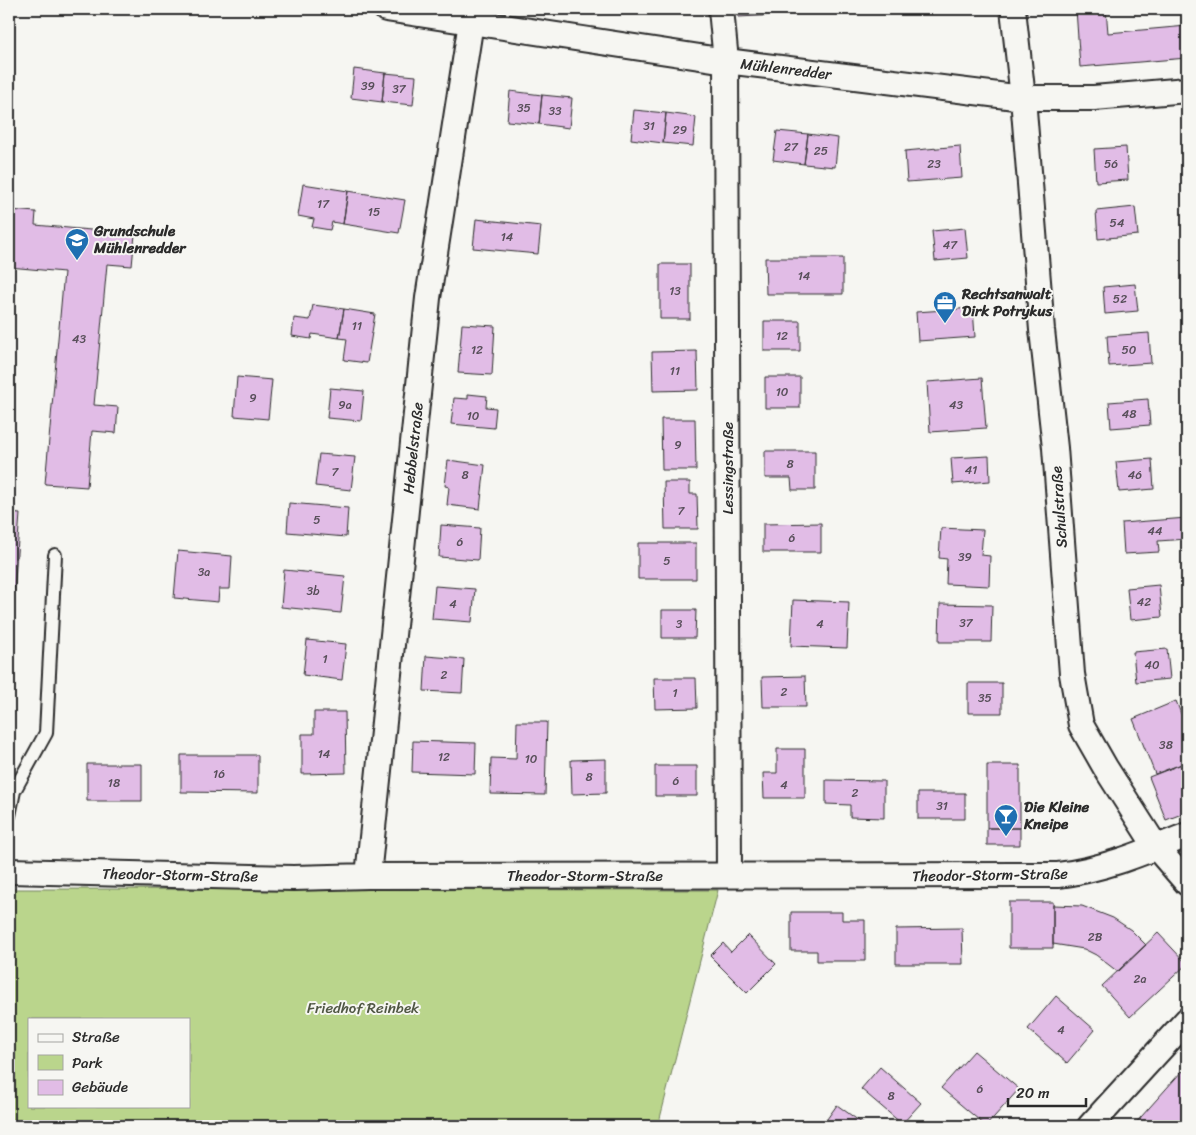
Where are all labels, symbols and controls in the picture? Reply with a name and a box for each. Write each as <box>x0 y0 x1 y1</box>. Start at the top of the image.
street label: Mühlenredder <box>739 51 834 88</box>
house number: 39 <box>361 75 375 97</box>
house number: 37 <box>392 78 407 100</box>
house number: 35 <box>517 97 531 119</box>
house number: 33 <box>548 100 562 122</box>
house number: 31 <box>643 115 655 137</box>
house number: 29 <box>673 119 687 141</box>
house number: 27 <box>784 136 799 158</box>
house number: 25 <box>814 140 828 162</box>
house number: 23 <box>927 153 941 175</box>
house number: 56 <box>1104 153 1118 175</box>
house number: 17 <box>317 193 330 215</box>
house number: 15 <box>368 201 380 223</box>
house number: 54 <box>1110 212 1125 234</box>
place label: Grundschule Mühlenredder <box>93 218 187 261</box>
house number: 14 <box>501 226 514 248</box>
school or university icon: Grundschule Mühlenredder <box>64 227 90 261</box>
house number: 47 <box>943 234 958 256</box>
house number: 14 <box>798 265 811 287</box>
house number: 13 <box>669 280 681 302</box>
place label: Rechtsanwalt Dirk Potrykus <box>961 281 1054 324</box>
house number: 52 <box>1113 288 1127 310</box>
office icon: Rechtsanwalt Dirk Potrykus <box>932 290 958 324</box>
house number: 11 <box>352 315 362 337</box>
house number: 12 <box>776 325 788 347</box>
house number: 43 <box>72 328 86 350</box>
house number: 12 <box>471 339 483 361</box>
house number: 50 <box>1122 339 1137 361</box>
house number: 11 <box>670 360 680 382</box>
house number: 10 <box>776 381 789 403</box>
house number: 9 <box>249 387 257 409</box>
house number: 9a <box>338 394 352 416</box>
house number: 43 <box>949 394 963 416</box>
street label: Hebbelstraße <box>395 401 431 495</box>
house number: 48 <box>1122 403 1136 425</box>
house number: 10 <box>467 405 480 427</box>
street label: Lessingstraße <box>715 421 741 515</box>
house number: 9 <box>674 434 682 456</box>
house number: 8 <box>786 453 794 475</box>
house number: 41 <box>965 459 977 481</box>
house number: 7 <box>332 461 340 483</box>
house number: 8 <box>461 464 469 486</box>
house number: 46 <box>1128 464 1142 486</box>
street label: Schulstraße <box>1043 465 1075 549</box>
house number: 7 <box>678 500 686 522</box>
house number: 5 <box>313 509 321 531</box>
house number: 44 <box>1147 520 1163 542</box>
house number: 6 <box>789 527 796 549</box>
house number: 6 <box>457 531 464 553</box>
house number: 39 <box>958 546 972 568</box>
house number: 5 <box>663 550 671 572</box>
house number: 3a <box>198 561 210 583</box>
house number: 3b <box>306 580 320 602</box>
house number: 42 <box>1137 591 1151 613</box>
house number: 4 <box>449 593 457 615</box>
house number: 37 <box>959 612 974 634</box>
house number: 3 <box>676 613 683 635</box>
house number: 4 <box>816 613 824 635</box>
house number: 1 <box>322 648 328 670</box>
house number: 40 <box>1144 654 1160 676</box>
house number: 2 <box>441 664 448 686</box>
house number: 2 <box>781 681 788 703</box>
house number: 1 <box>672 682 678 704</box>
house number: 35 <box>978 687 992 709</box>
house number: 38 <box>1159 734 1173 756</box>
house number: 14 <box>318 743 331 765</box>
house number: 12 <box>438 746 450 768</box>
house number: 10 <box>525 748 538 770</box>
house number: 16 <box>213 763 225 785</box>
house number: 8 <box>585 766 593 788</box>
house number: 6 <box>673 770 680 792</box>
house number: 18 <box>108 772 120 794</box>
house number: 4 <box>780 774 788 796</box>
house number: 2 <box>852 782 859 804</box>
place label: Die Kleine Kneipe <box>1023 794 1090 837</box>
house number: 31 <box>936 795 948 817</box>
bar icon: Die Kleine Kneipe <box>993 803 1019 837</box>
street label: Theodor-Storm-Straße <box>102 861 258 889</box>
street label: Theodor-Storm-Straße <box>912 861 1068 889</box>
street label: Theodor-Storm-Straße <box>507 863 663 889</box>
house number: 2B <box>1088 926 1103 948</box>
house number: 2a <box>1134 968 1146 990</box>
park label: Friedhof Reinbek <box>307 995 420 1021</box>
legend <box>28 1018 190 1108</box>
house number: 4 <box>1057 1019 1065 1041</box>
text: Straße <box>72 1024 120 1050</box>
text: Park <box>72 1050 103 1076</box>
text: Gebäude <box>72 1074 128 1100</box>
scale bar <box>1008 1075 1086 1107</box>
house number: 6 <box>977 1078 984 1100</box>
text: 20 m <box>1016 1080 1050 1106</box>
house number: 8 <box>887 1085 895 1107</box>

